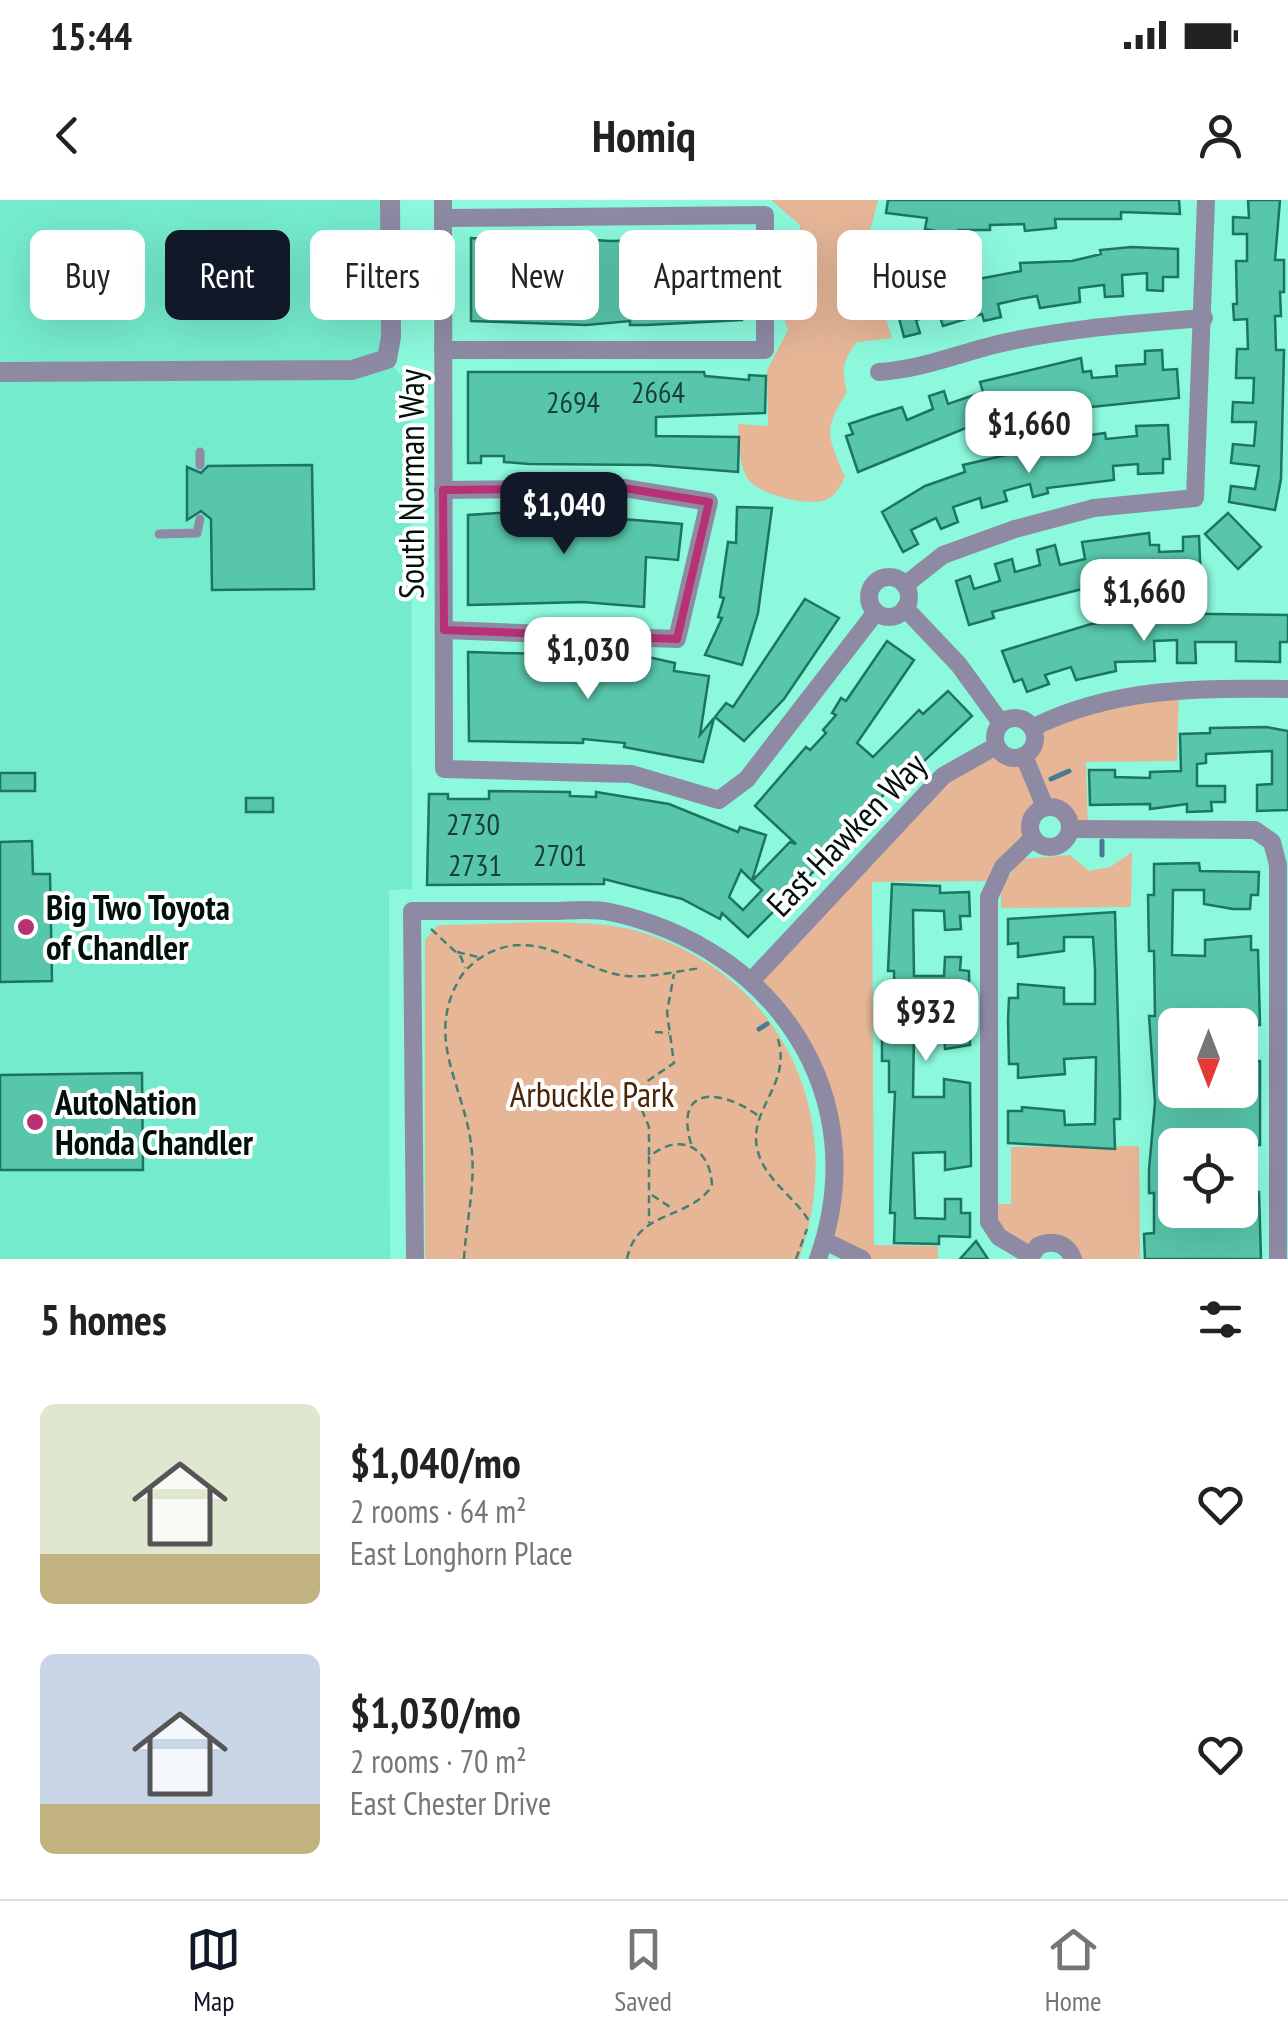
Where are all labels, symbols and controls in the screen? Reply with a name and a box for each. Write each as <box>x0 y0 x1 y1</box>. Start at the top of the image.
text: 15:44 <box>50 11 132 60</box>
text: Homiq <box>592 106 696 164</box>
icon: back <box>40 108 95 163</box>
icon: person <box>1193 108 1248 163</box>
chip: Buy <box>30 230 145 320</box>
chip: Rent <box>165 230 290 320</box>
chip: Filters <box>310 230 455 320</box>
chip: New <box>475 230 599 320</box>
chip: Apartment <box>619 230 817 320</box>
chip: House <box>837 230 982 320</box>
street label: South Norman Way <box>388 368 434 599</box>
house number: 2664 <box>631 372 685 411</box>
house number: 2694 <box>546 382 600 421</box>
pin: $1,660 <box>948 391 1110 476</box>
text: $1,660 <box>987 402 1071 444</box>
pin: $1,040 <box>483 472 645 557</box>
text: $1,040 <box>522 483 606 525</box>
pin: $1,660 <box>1063 559 1225 644</box>
text: $1,660 <box>1102 570 1186 612</box>
pin: $1,030 <box>507 617 669 702</box>
text: $1,030 <box>546 628 630 670</box>
street label: East Hawken Way <box>756 742 936 926</box>
house number: 2730 <box>446 804 500 843</box>
house number: 2701 <box>533 835 587 874</box>
house number: 2731 <box>448 845 502 884</box>
place label: Big Two Toyota of Chandler <box>46 884 230 970</box>
marker: Big Two Toyota of Chandler <box>15 916 37 938</box>
pin: $932 <box>867 979 985 1064</box>
text: $932 <box>895 990 957 1032</box>
north arrow <box>1158 1008 1258 1108</box>
map controls <box>1158 1008 1258 1228</box>
park label: Arbuckle Park <box>510 1071 675 1117</box>
place label: AutoNation Honda Chandler <box>54 1079 254 1165</box>
marker: AutoNation Honda Chandler <box>24 1111 46 1133</box>
button: locate <box>1158 1128 1258 1228</box>
text: 5 homes <box>40 1292 167 1347</box>
icon: filters <box>1193 1292 1248 1347</box>
text: $1,040/mo <box>350 1435 521 1490</box>
icon: home <box>120 1444 240 1564</box>
icon: heart <box>1193 1477 1248 1532</box>
text: 2 rooms · 64 m² <box>350 1490 527 1532</box>
text: East Longhorn Place <box>350 1532 573 1574</box>
text: $1,030/mo <box>350 1685 521 1740</box>
icon: home <box>120 1694 240 1814</box>
icon: heart <box>1193 1727 1248 1782</box>
text: 2 rooms · 70 m² <box>350 1740 527 1782</box>
text: East Chester Drive <box>350 1782 551 1824</box>
tab: Map <box>186 1922 241 2019</box>
tab: Saved <box>614 1922 672 2019</box>
tab: Home <box>1045 1922 1102 2019</box>

